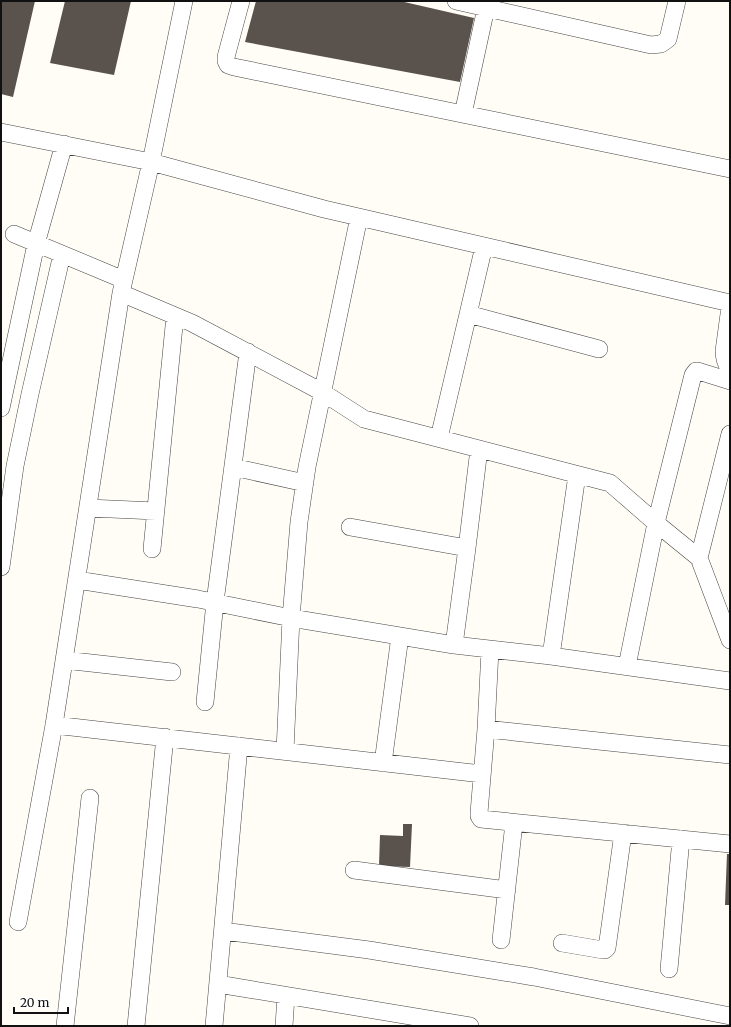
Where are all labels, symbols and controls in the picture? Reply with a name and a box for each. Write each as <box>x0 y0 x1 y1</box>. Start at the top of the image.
scale bar <box>14 989 68 1015</box>
text: 20 m <box>20 995 49 1010</box>

